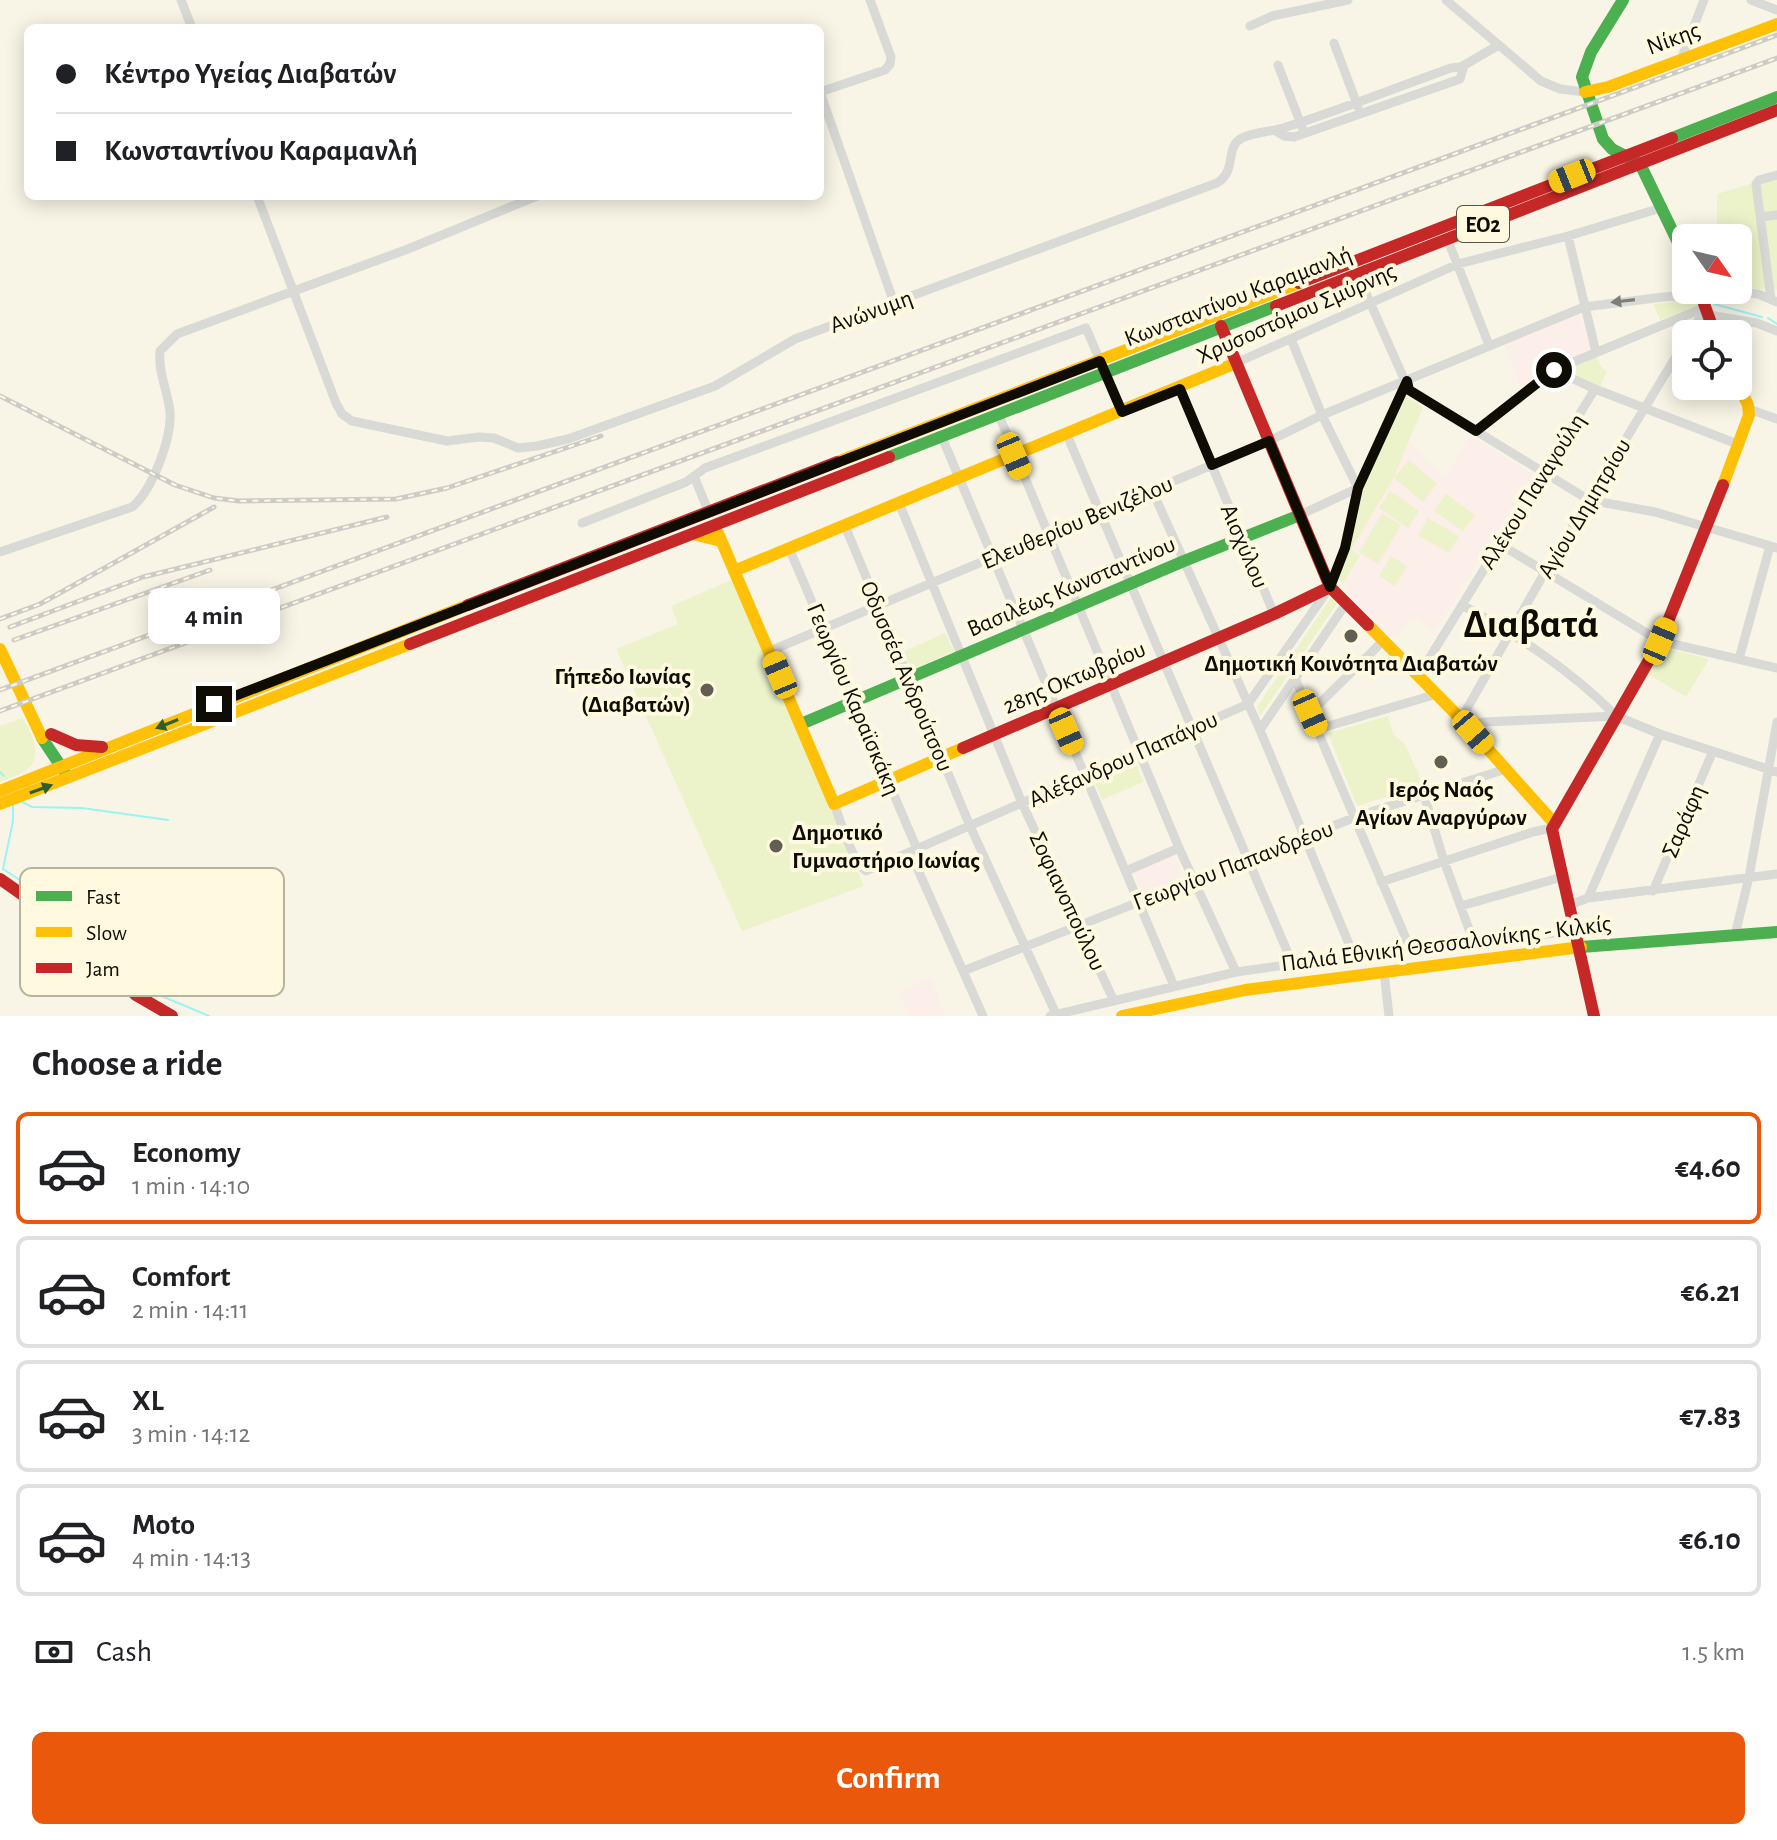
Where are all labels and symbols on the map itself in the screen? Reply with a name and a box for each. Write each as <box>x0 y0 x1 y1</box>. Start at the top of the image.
street label: Νίκης <box>1643 18 1703 60</box>
car <box>1545 156 1599 196</box>
road number: ΕΟ2 <box>1457 206 1509 242</box>
north arrow <box>1672 224 1752 304</box>
street label: Κωνσταντίνου Καραμανλή <box>1121 242 1355 351</box>
street label: Χρυσοστόμου Σμύρνης <box>1193 259 1400 369</box>
street label: Ανώνυμη <box>827 286 916 338</box>
one-way arrow <box>1611 295 1636 308</box>
route start <box>1536 352 1572 388</box>
street label: Αλέκου Παναγούλη <box>1475 410 1590 573</box>
car <box>994 429 1034 483</box>
street label: Αγίου Δημητρίου <box>1534 435 1636 583</box>
street label: Ελευθερίου Βενιζέλου <box>978 472 1177 574</box>
street label: Αισχύλου <box>1216 501 1272 592</box>
street label: Βασιλέως Κωνσταντίνου <box>964 532 1179 642</box>
street label: Οδυσσέα Ανδρούτσου <box>855 578 957 775</box>
callout: 4 min <box>148 588 280 644</box>
street label: Γεωργίου Καραϊσκάκη <box>802 600 904 799</box>
district label: Διαβατά <box>1463 605 1599 645</box>
car <box>1640 614 1680 668</box>
marker: Δημοτική Κοινότητα Διαβατών <box>1342 627 1360 645</box>
street label: 28ης Οκτωβρίου <box>999 637 1149 719</box>
car <box>760 648 800 702</box>
place label: Δημοτική Κοινότητα Διαβατών <box>1204 652 1498 676</box>
place label: Γήπεδο Ιωνίας (Διαβατών) <box>554 665 691 717</box>
marker: Γήπεδο Ιωνίας (Διαβατών) <box>698 681 716 699</box>
route end <box>196 686 232 722</box>
car <box>1289 686 1331 740</box>
car <box>1045 704 1087 758</box>
car <box>1448 706 1498 758</box>
street label: Αλέξανδρου Παπάγου <box>1025 707 1222 812</box>
one-way arrow <box>155 717 179 730</box>
marker: Ιερός Ναός Αγίων Αναργύρων <box>1432 753 1450 771</box>
place label: Ιερός Ναός Αγίων Αναργύρων <box>1355 778 1527 830</box>
one-way arrow <box>29 782 53 794</box>
street label: Σαράφη <box>1658 782 1710 861</box>
street label: Γεωργίου Παπανδρέου <box>1130 817 1337 915</box>
place label: Δημοτικό Γυμναστήριο Ιωνίας <box>792 821 980 873</box>
street label: Σοφιανοπούλου <box>1025 828 1110 974</box>
marker: Δημοτικό Γυμναστήριο Ιωνίας <box>767 837 785 855</box>
legend <box>20 868 284 996</box>
text: Fast <box>86 886 120 908</box>
street label: Παλιά Εθνική Θεσσαλονίκης - Κιλκίς <box>1280 912 1613 976</box>
text: Slow <box>86 922 127 944</box>
text: Jam <box>86 958 120 980</box>

